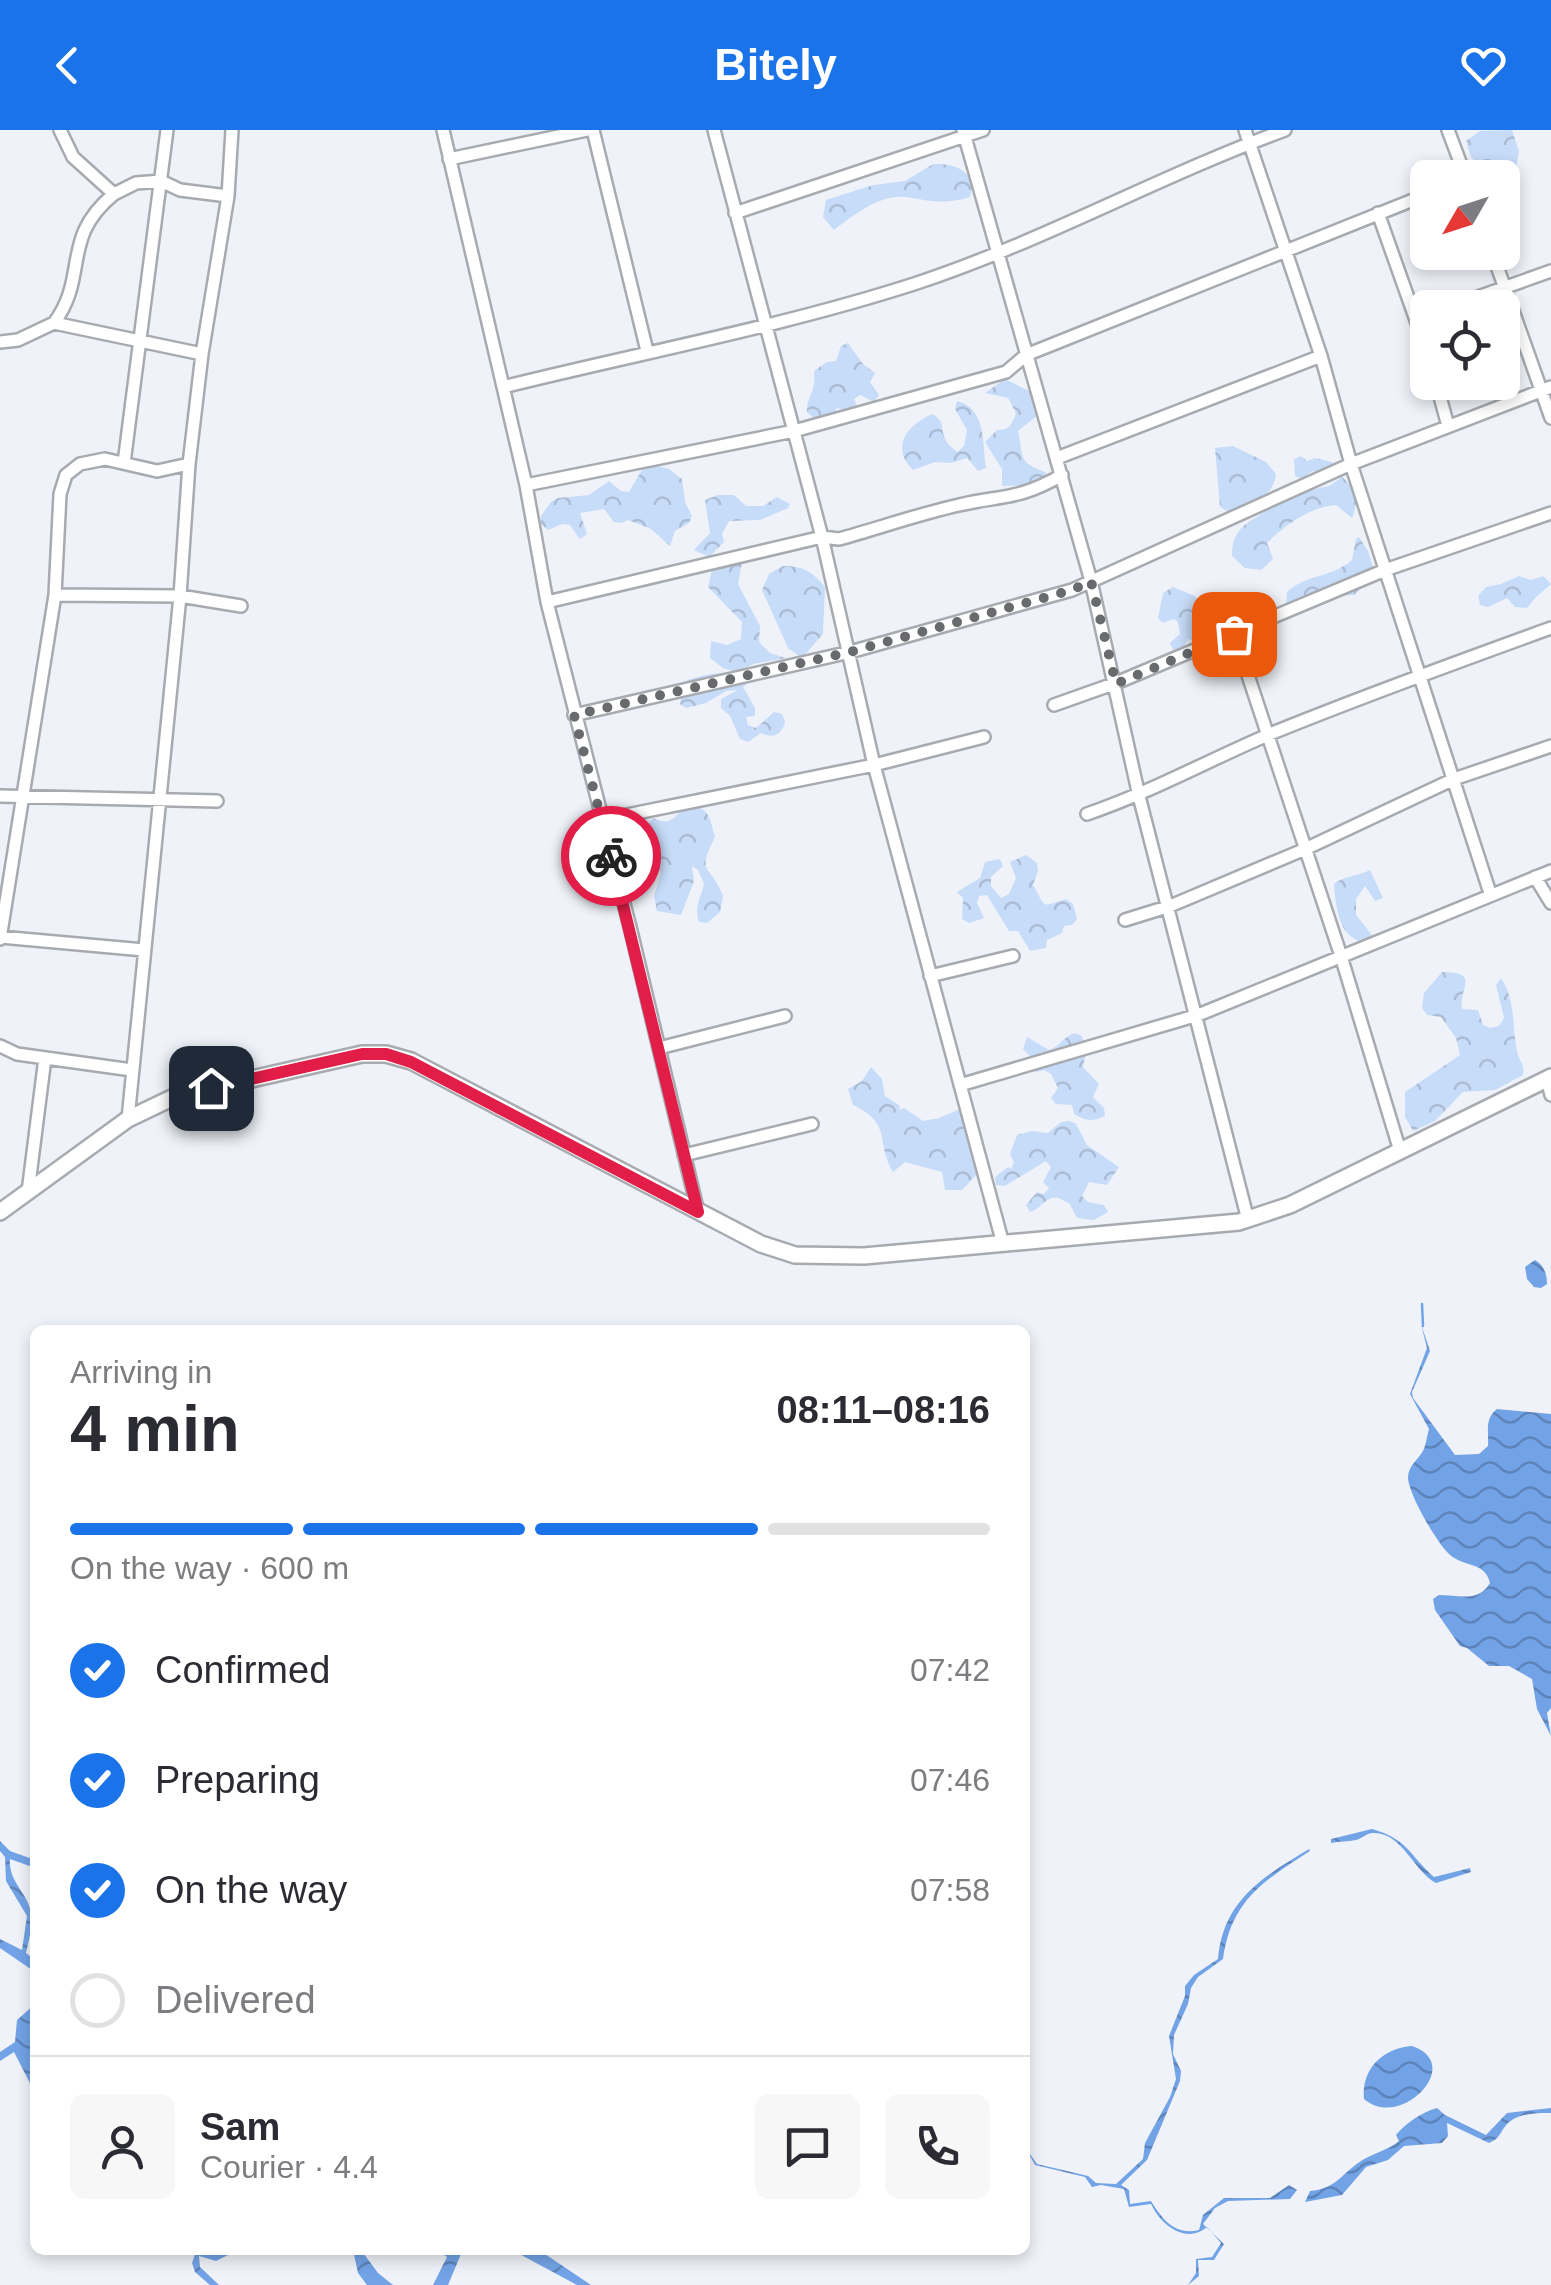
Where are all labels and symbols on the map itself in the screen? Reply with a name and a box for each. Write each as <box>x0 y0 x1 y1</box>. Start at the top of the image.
north arrow <box>1410 160 1520 270</box>
pin <box>1192 592 1277 677</box>
courier <box>561 806 661 906</box>
pin <box>169 1046 254 1131</box>

